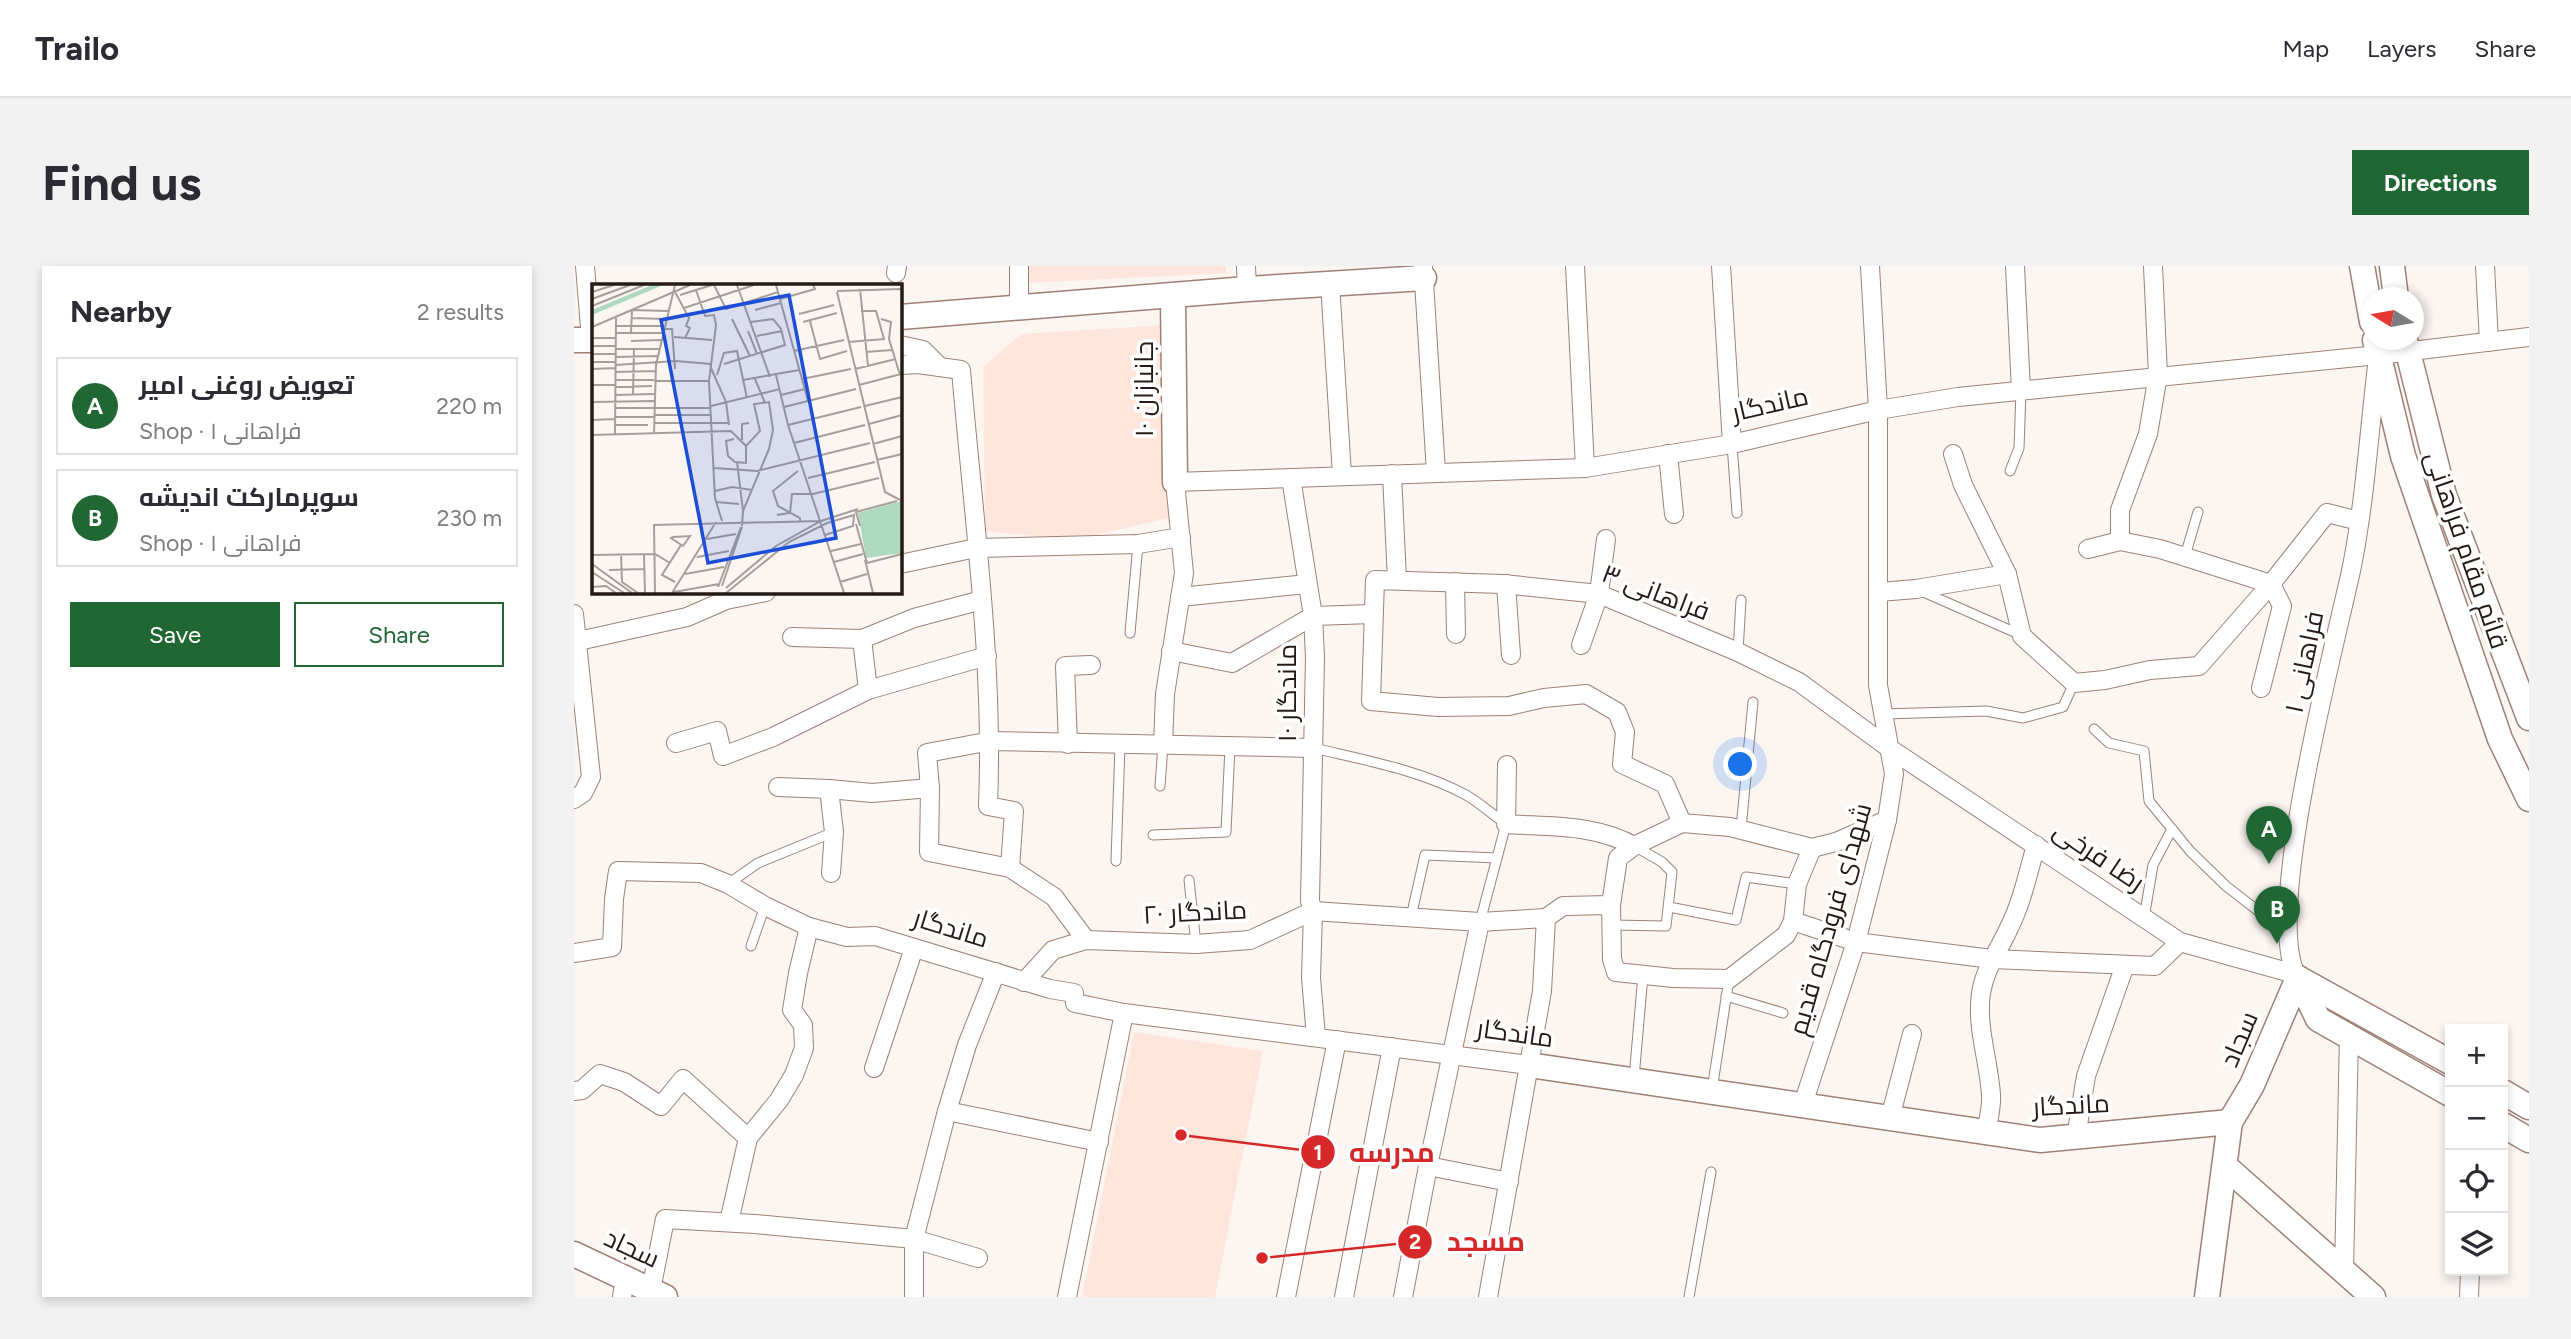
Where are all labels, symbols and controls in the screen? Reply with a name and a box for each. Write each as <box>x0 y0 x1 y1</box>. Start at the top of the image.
text: Trailo <box>35 29 119 68</box>
text: Map <box>2282 34 2329 63</box>
text: Layers <box>2367 34 2436 63</box>
text: Share <box>2474 34 2536 63</box>
button: Directions <box>2352 150 2529 215</box>
text: Find us <box>42 153 201 212</box>
inset map <box>592 284 901 593</box>
north arrow <box>2361 287 2424 350</box>
text: Nearby <box>70 293 172 330</box>
text: 2 results <box>417 298 504 326</box>
street label: جانبازان ۱۰ <box>1128 341 1160 437</box>
text: تعویض روغنی امیر <box>139 369 354 401</box>
street label: ماندگار <box>1727 380 1811 429</box>
text: A <box>87 392 103 420</box>
text: 220 m <box>436 392 502 420</box>
text: Shop · فراهانی ۱ <box>139 417 302 445</box>
street label: قائم مقام فراهانی <box>2416 447 2516 653</box>
text: سوپرمارکت اندیشه <box>139 481 359 513</box>
text: B <box>88 504 102 532</box>
text: 230 m <box>437 504 502 532</box>
text: Shop · فراهانی ۱ <box>139 529 302 557</box>
street label: فراهانی ۳ <box>1598 557 1714 627</box>
button: Save <box>70 602 280 667</box>
button: Share <box>294 602 504 667</box>
street label: فراهانی ۱ <box>2278 608 2330 716</box>
street label: ماندگار ۱۰ <box>1271 644 1303 742</box>
your location <box>1723 747 1757 781</box>
street label: شهدای فرودگاه قدیم <box>1782 799 1880 1039</box>
pin: A <box>2246 806 2292 864</box>
street label: رضا فرخی <box>2047 814 2151 898</box>
pin: B <box>2254 886 2300 944</box>
street label: ماندگار ۲۰ <box>1142 893 1248 931</box>
street label: ماندگار <box>907 901 993 955</box>
street label: سجاد <box>2213 1006 2265 1072</box>
street label: ماندگار <box>1473 1011 1555 1054</box>
map controls <box>2445 1024 2508 1276</box>
button: + <box>2445 1024 2508 1087</box>
street label: ماندگار <box>2030 1087 2110 1123</box>
button: − <box>2445 1087 2508 1150</box>
callout: مدرسه <box>1300 1128 1449 1177</box>
text: مدرسه <box>1349 1135 1435 1169</box>
text: 1 <box>1314 1140 1322 1165</box>
button: locate <box>2445 1150 2508 1213</box>
button: layers <box>2445 1213 2508 1276</box>
callout: مسجد <box>1398 1217 1539 1266</box>
street label: سجاد <box>599 1221 665 1275</box>
text: مسجد <box>1447 1224 1525 1258</box>
text: 2 <box>1409 1229 1421 1254</box>

